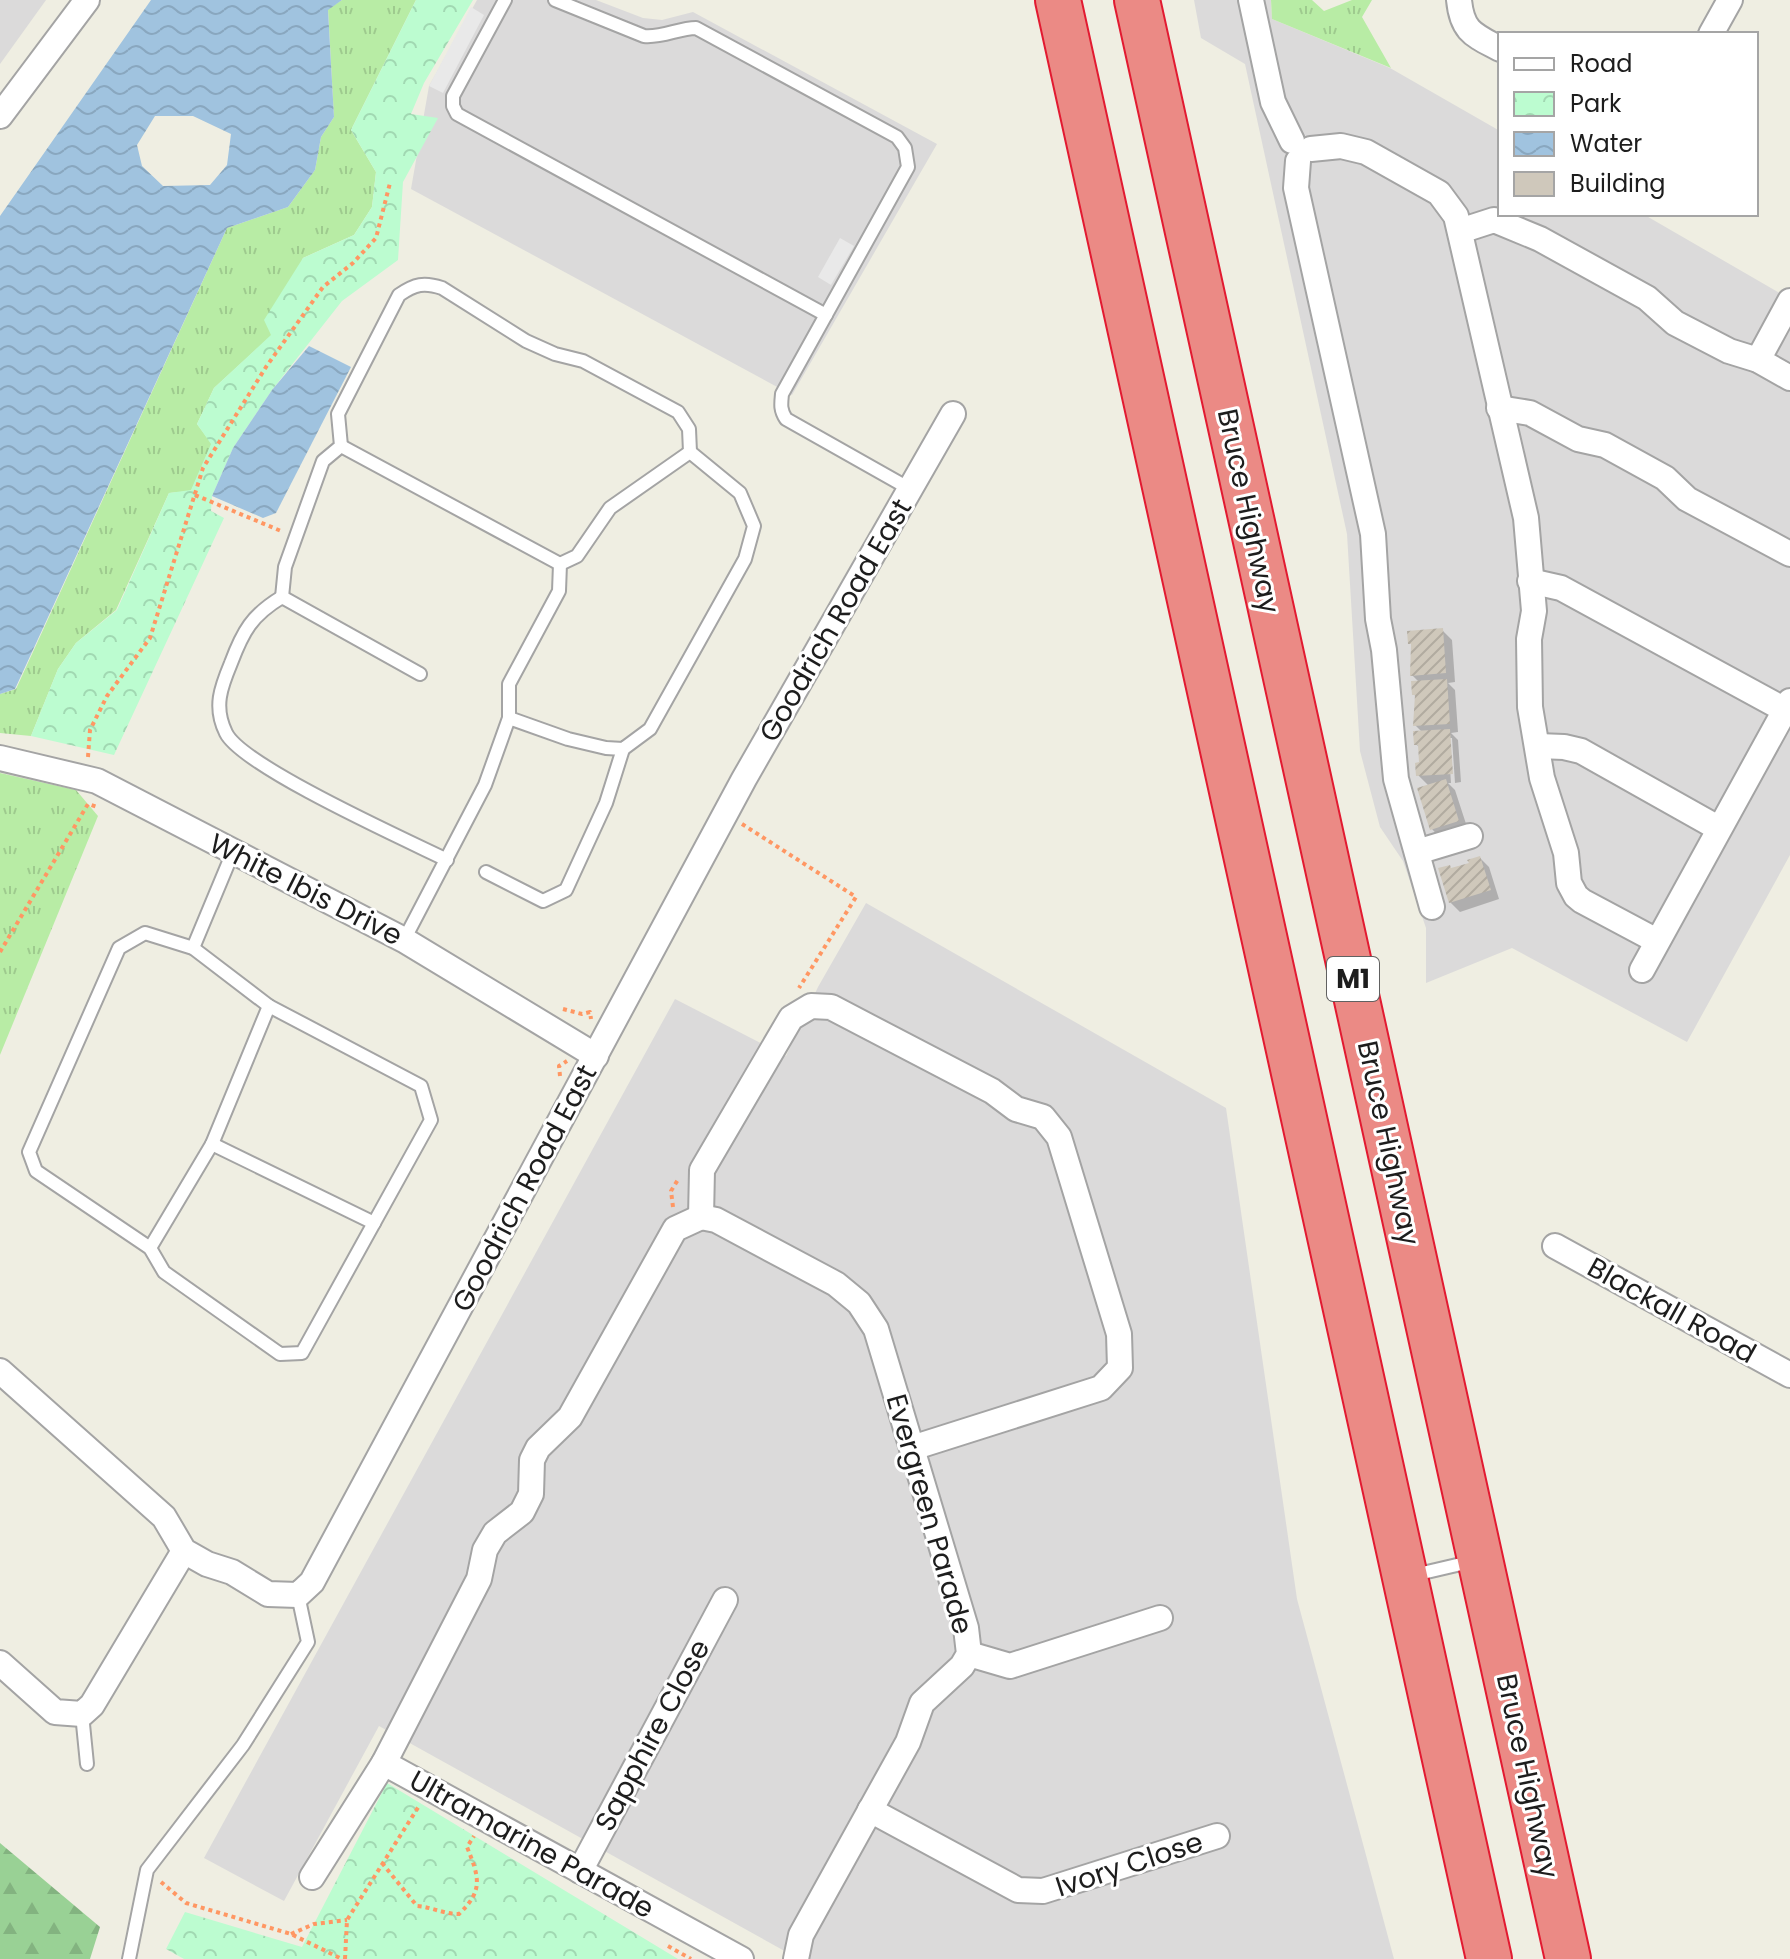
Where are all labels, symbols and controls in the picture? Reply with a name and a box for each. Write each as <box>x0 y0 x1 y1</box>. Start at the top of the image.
legend <box>1498 32 1758 216</box>
text: Road <box>1570 47 1632 80</box>
text: Park <box>1570 87 1622 120</box>
text: Water <box>1570 127 1642 160</box>
text: Building <box>1570 167 1666 200</box>
street label: Bruce Highway <box>1208 405 1289 617</box>
street label: Goodrich Road East <box>750 492 921 749</box>
street label: White Ibis Drive <box>202 824 409 955</box>
road number: M1 <box>1327 957 1379 1001</box>
street label: Bruce Highway <box>1348 1037 1429 1249</box>
street label: Goodrich Road East <box>443 1058 606 1319</box>
street label: Blackall Road <box>1580 1248 1763 1373</box>
street label: Evergreen Parade <box>877 1389 982 1639</box>
street label: Sapphire Close <box>586 1633 719 1838</box>
street label: Bruce Highway <box>1487 1670 1568 1882</box>
street label: Ultramarine Parade <box>402 1761 661 1928</box>
street label: Ivory Close <box>1051 1822 1208 1907</box>

